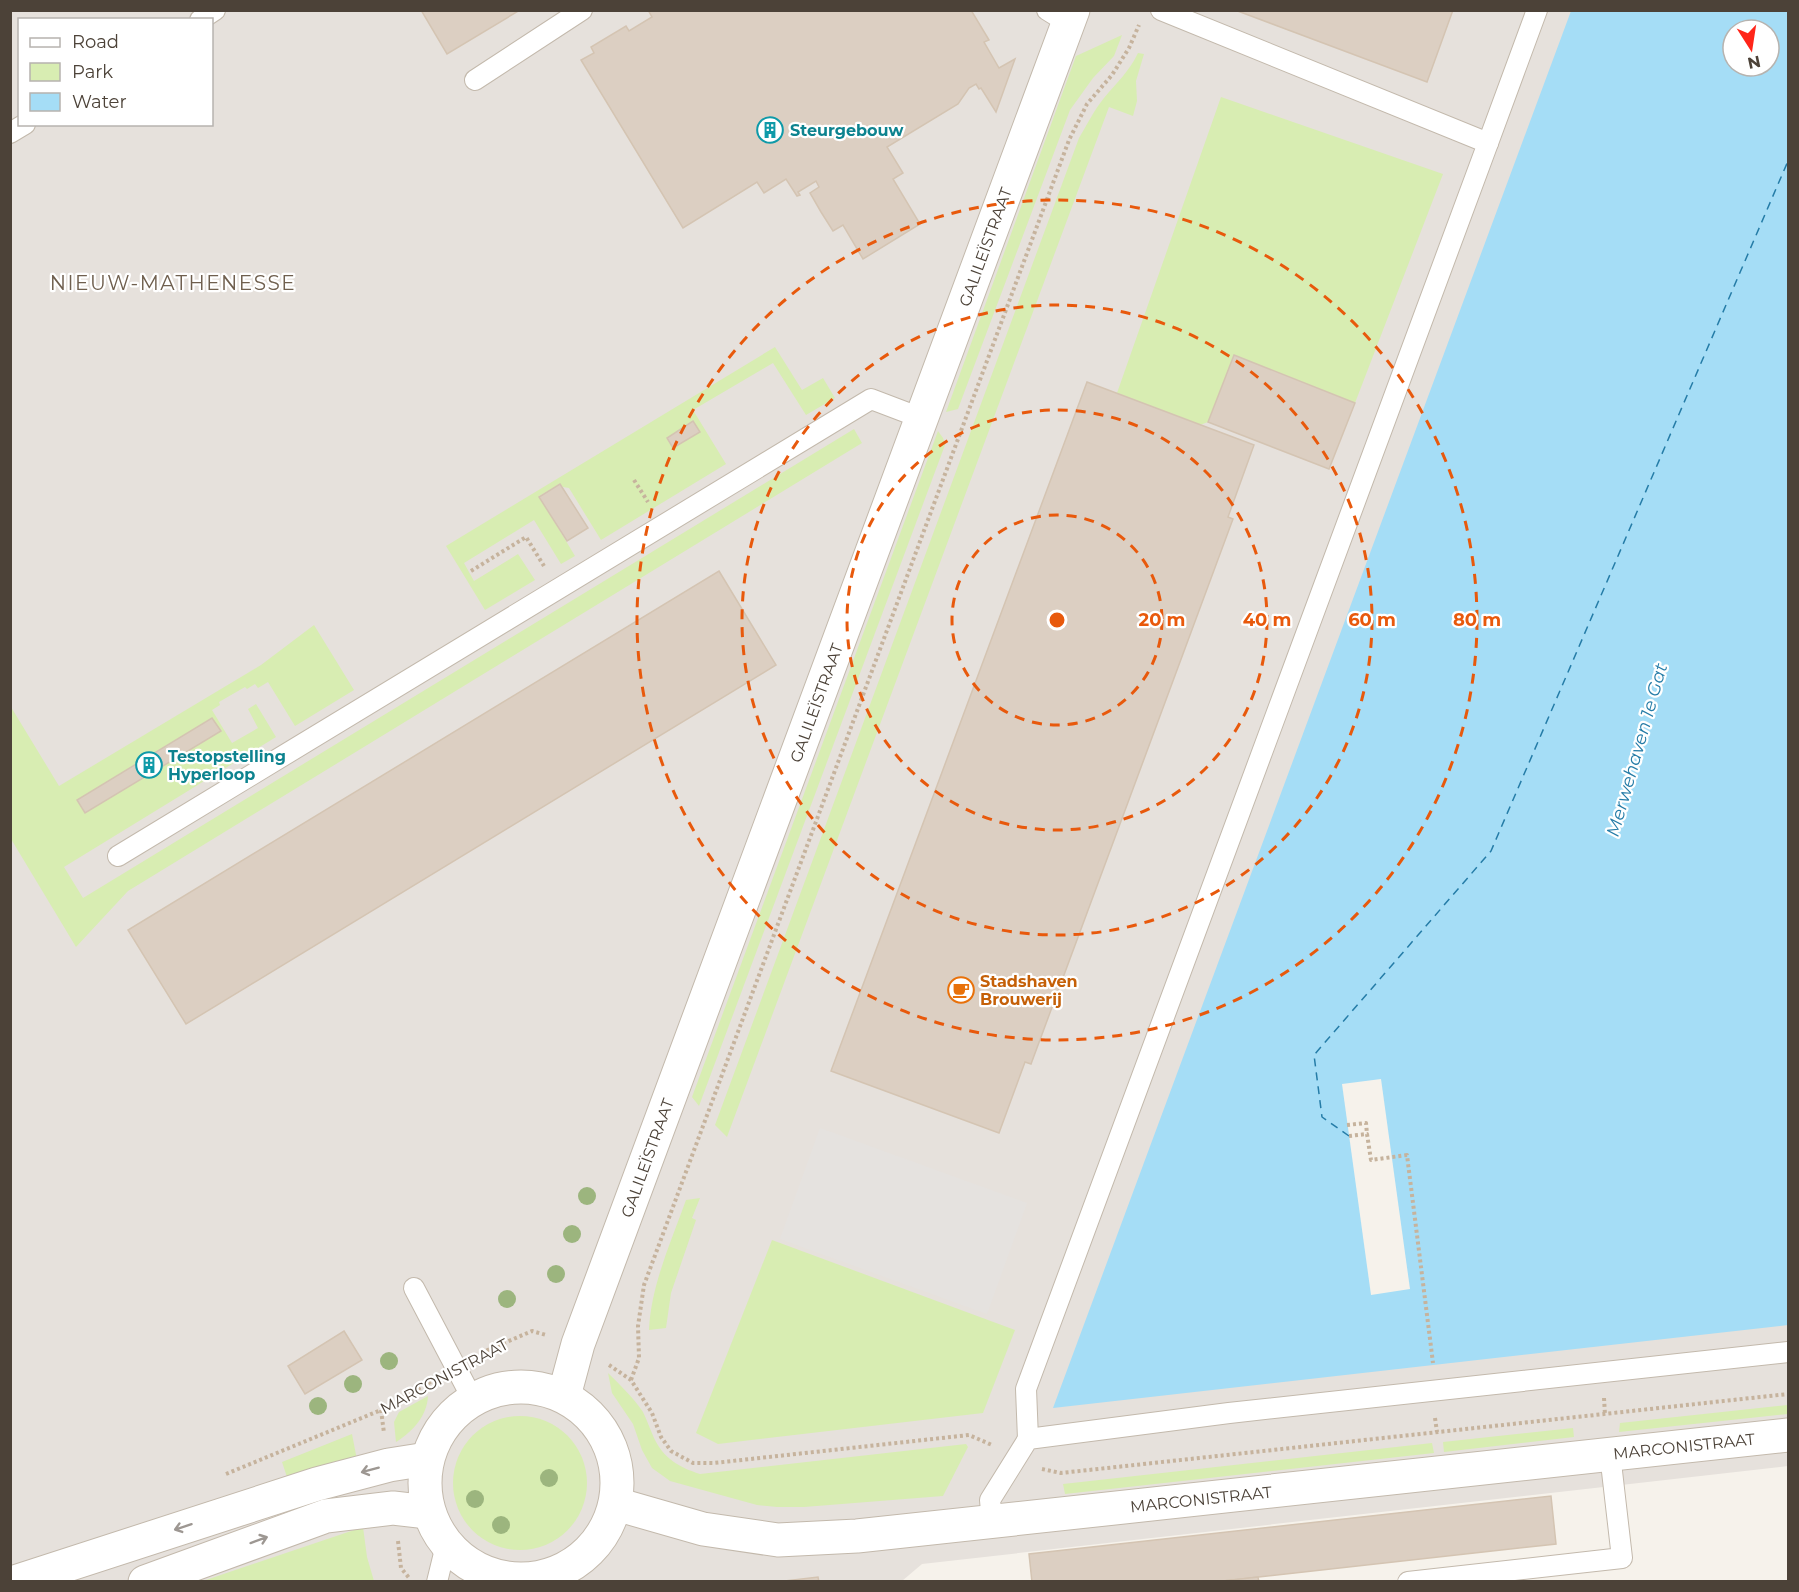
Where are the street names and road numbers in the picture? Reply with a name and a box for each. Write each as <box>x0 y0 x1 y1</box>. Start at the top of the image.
street label: GALILEÏSTRAAT <box>954 184 1016 309</box>
street label: GALILEÏSTRAAT <box>785 640 847 765</box>
street label: GALILEÏSTRAAT <box>616 1095 678 1220</box>
street label: MARCONISTRAAT <box>377 1334 512 1418</box>
street label: MARCONISTRAAT <box>1612 1430 1757 1463</box>
street label: MARCONISTRAAT <box>1129 1483 1274 1516</box>

